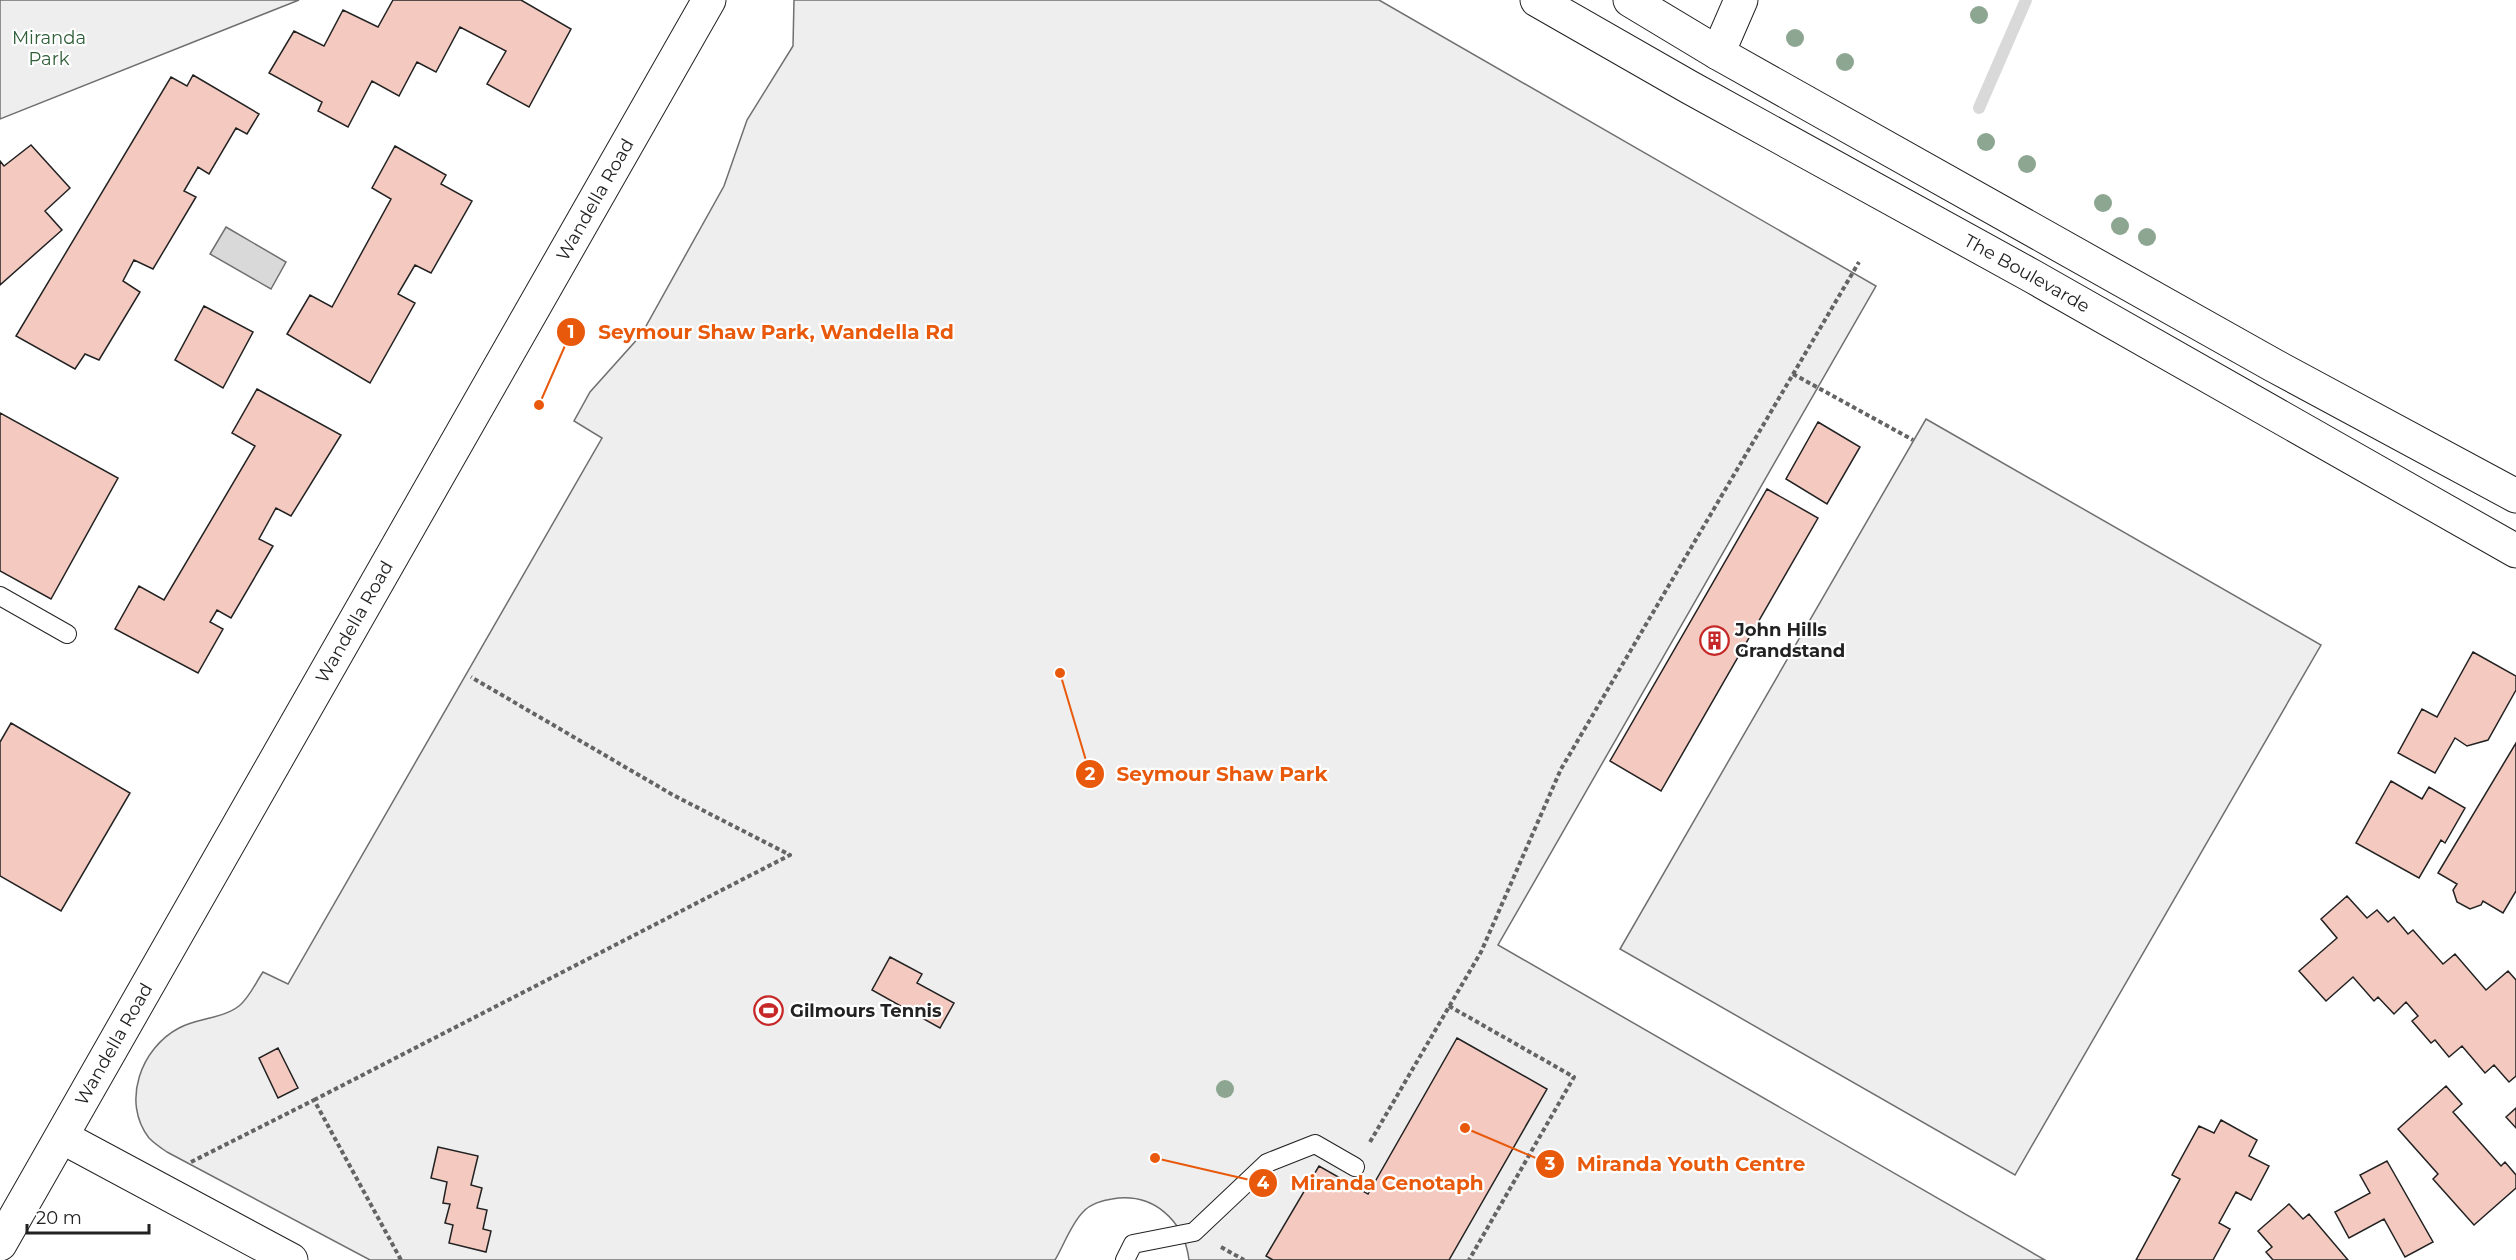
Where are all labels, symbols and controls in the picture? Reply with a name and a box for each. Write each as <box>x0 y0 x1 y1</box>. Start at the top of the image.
park label: Miranda Park <box>12 27 86 70</box>
street label: Wandella Road <box>552 135 639 265</box>
street label: The Boulevarde <box>1960 230 2094 318</box>
callout: Seymour Shaw Park, Wandella Rd <box>556 313 966 351</box>
text: Seymour Shaw Park, Wandella Rd <box>598 320 954 344</box>
text: 1 <box>567 321 575 343</box>
street label: Wandella Road <box>311 557 398 687</box>
place label: John Hills Grandstand <box>1734 619 1845 662</box>
building icon: John Hills Grandstand <box>1698 624 1730 656</box>
callout: Seymour Shaw Park <box>1075 755 1340 793</box>
text: Seymour Shaw Park <box>1117 762 1328 786</box>
text: 2 <box>1085 763 1096 785</box>
street label: Wandella Road <box>70 979 157 1109</box>
sports icon: Gilmours Tennis <box>753 995 785 1027</box>
place label: Gilmours Tennis <box>790 1000 942 1022</box>
callout: Miranda Youth Centre <box>1535 1145 1818 1183</box>
text: Miranda Youth Centre <box>1577 1152 1805 1176</box>
text: 3 <box>1544 1153 1556 1175</box>
callout: Miranda Cenotaph <box>1248 1164 1495 1202</box>
text: Miranda Cenotaph <box>1290 1171 1484 1195</box>
text: 4 <box>1257 1172 1270 1194</box>
scale bar <box>27 1197 148 1235</box>
text: 20 m <box>36 1207 82 1229</box>

